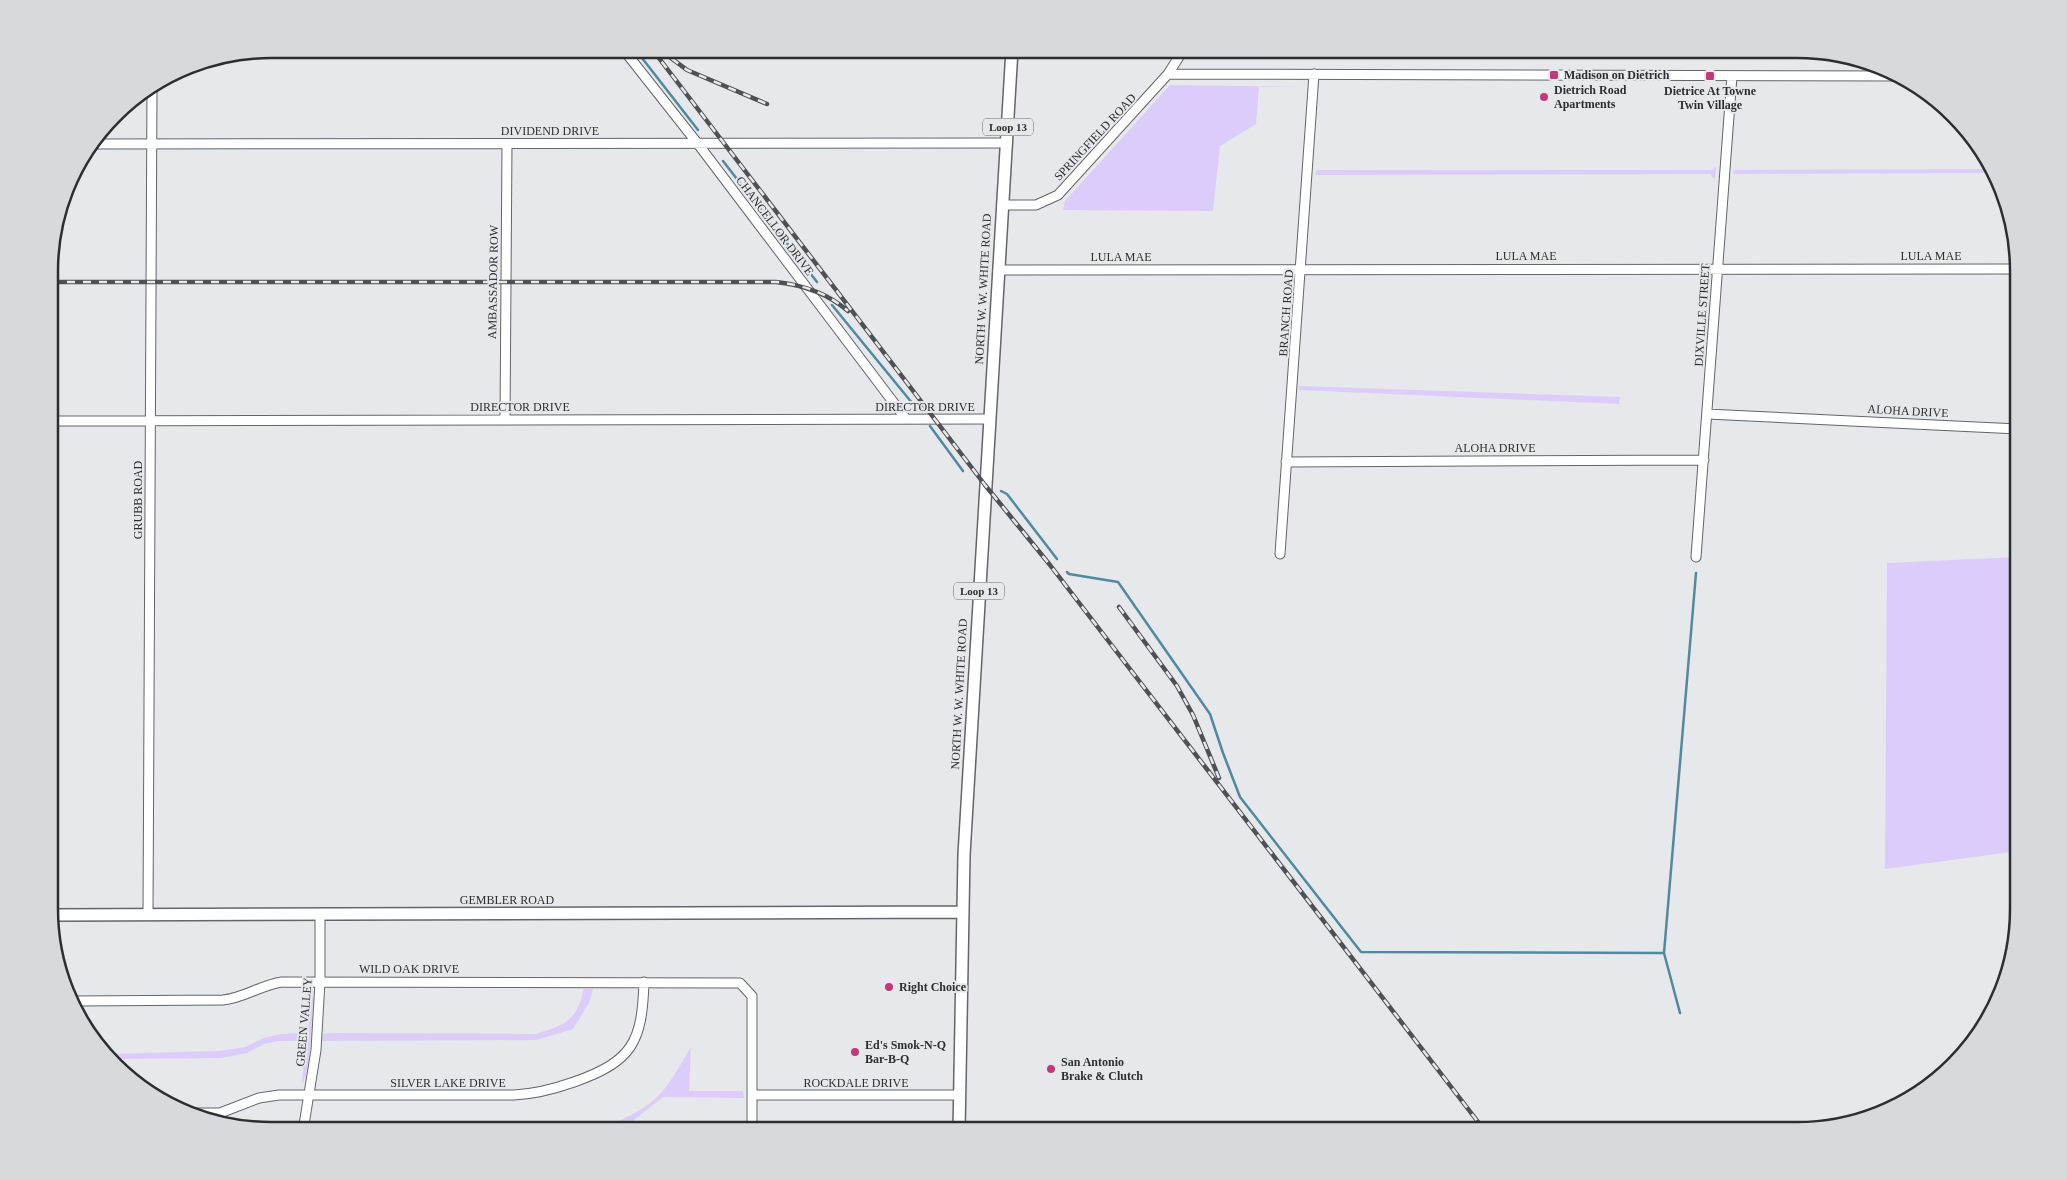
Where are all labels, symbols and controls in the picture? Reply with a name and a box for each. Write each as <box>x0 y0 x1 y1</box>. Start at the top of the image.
place label: Madison on Dietrich <box>1564 68 1670 82</box>
marker: Madison on Dietrich <box>1548 69 1560 81</box>
marker: Dietrice At Towne Twin Village <box>1704 70 1716 82</box>
place label: Dietrich Road Apartments <box>1554 83 1627 111</box>
place label: Dietrice At Towne Twin Village <box>1664 84 1757 112</box>
street label: SPRINGFIELD ROAD <box>1051 90 1139 183</box>
marker: Dietrich Road Apartments <box>1538 91 1550 103</box>
road number: Loop 13 <box>983 118 1033 136</box>
street label: DIVIDEND DRIVE <box>501 124 599 138</box>
street label: CHANCELLOR DRIVE <box>733 174 817 278</box>
street label: NORTH W. W. WHITE ROAD <box>972 213 994 365</box>
street label: AMBASSADOR ROW <box>485 224 501 339</box>
street label: LULA MAE <box>1496 249 1557 263</box>
street label: LULA MAE <box>1901 249 1962 263</box>
street label: LULA MAE <box>1091 250 1152 264</box>
street label: DIXVILLE STREET <box>1691 262 1713 367</box>
street label: BRANCH ROAD <box>1276 269 1296 357</box>
street label: DIRECTOR DRIVE <box>470 400 570 414</box>
street label: DIRECTOR DRIVE <box>875 400 975 414</box>
street label: ALOHA DRIVE <box>1867 402 1949 420</box>
street label: ALOHA DRIVE <box>1455 441 1536 455</box>
street label: GRUBB ROAD <box>131 461 145 539</box>
road number: Loop 13 <box>954 582 1004 600</box>
street label: NORTH W. W. WHITE ROAD <box>948 618 970 770</box>
street label: GEMBLER ROAD <box>460 893 554 907</box>
street label: WILD OAK DRIVE <box>359 962 459 976</box>
street label: GREEN VALLEY <box>293 977 315 1067</box>
place label: Right Choice <box>899 980 967 994</box>
marker: Right Choice <box>883 981 895 993</box>
place label: Ed's Smok-N-Q Bar-B-Q <box>865 1038 946 1066</box>
marker: Ed's Smok-N-Q Bar-B-Q <box>849 1046 861 1058</box>
place label: San Antonio Brake & Clutch <box>1061 1055 1143 1083</box>
marker: San Antonio Brake & Clutch <box>1045 1063 1057 1075</box>
street label: SILVER LAKE DRIVE <box>390 1076 506 1090</box>
street label: ROCKDALE DRIVE <box>804 1076 909 1090</box>

